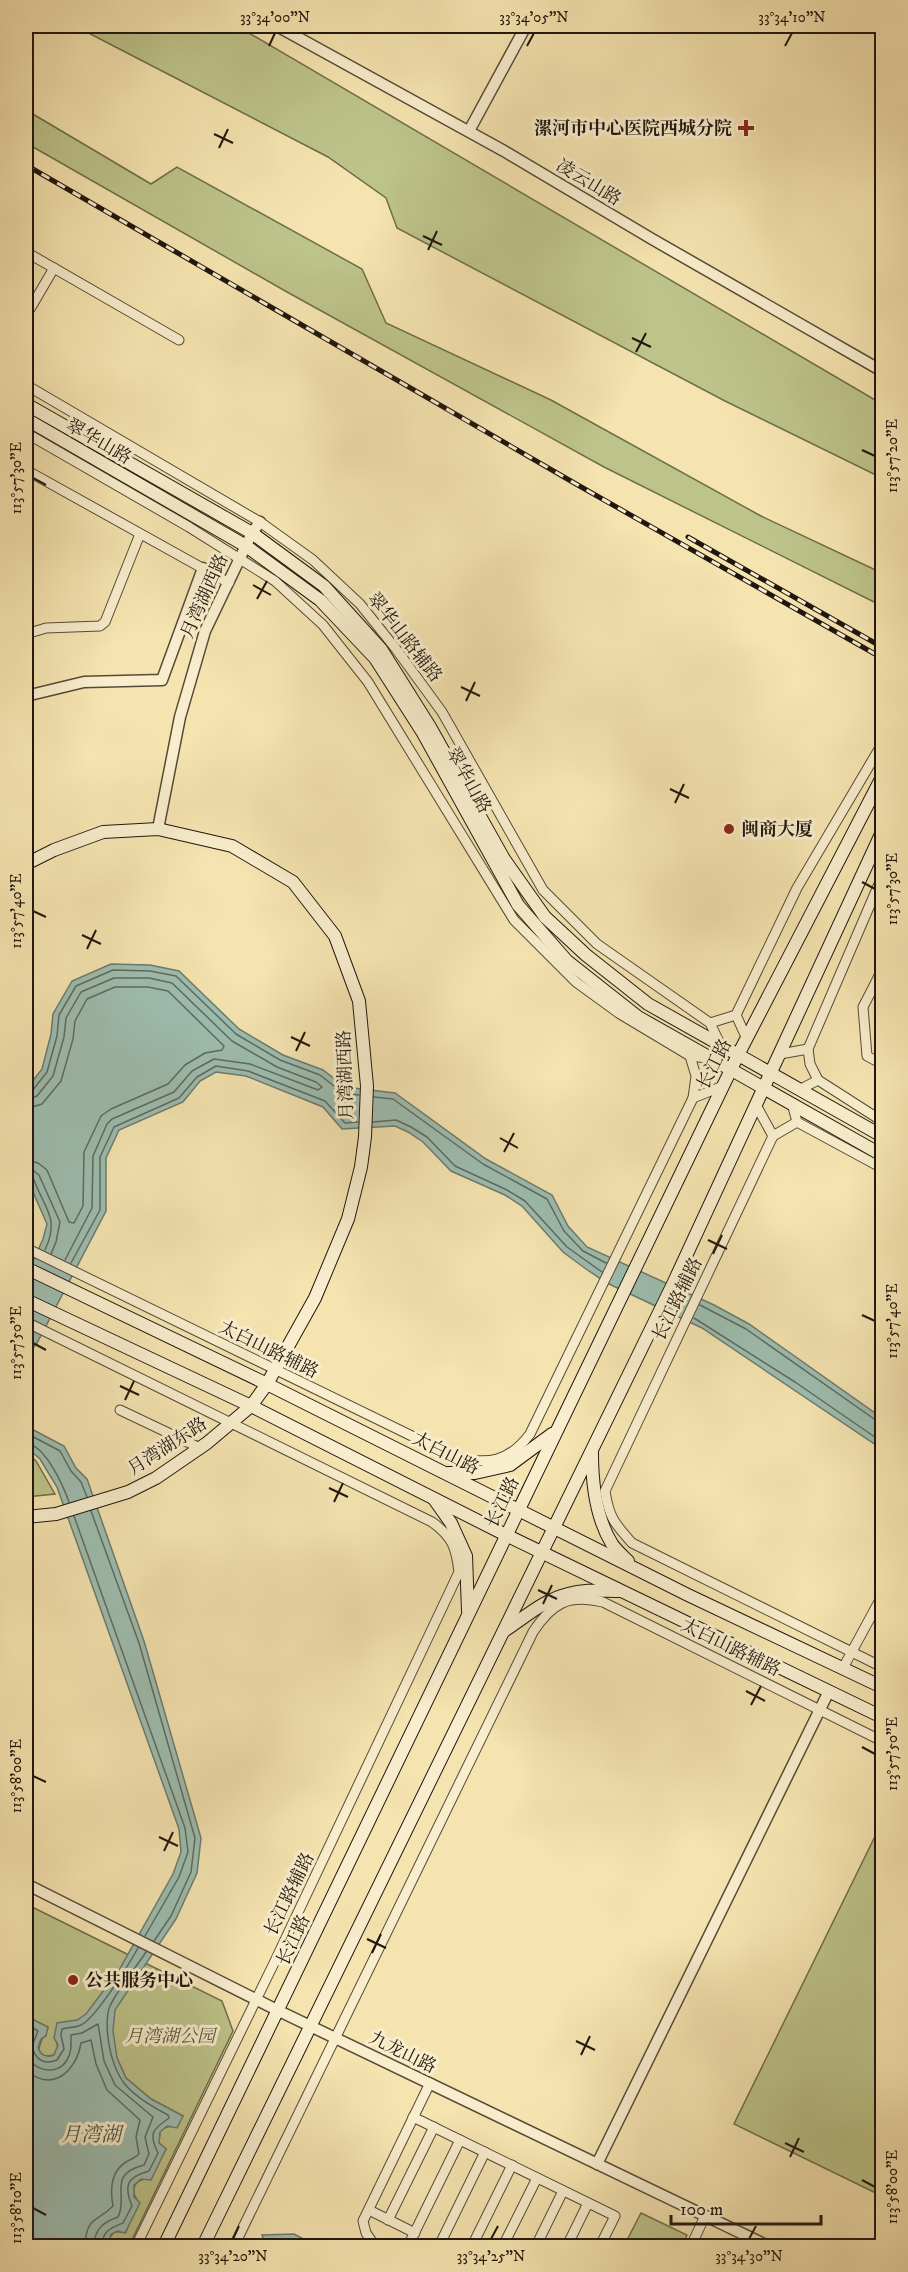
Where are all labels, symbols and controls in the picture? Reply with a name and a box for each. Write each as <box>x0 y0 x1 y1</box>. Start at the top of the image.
text: 33°34'00"N <box>240 8 310 27</box>
text: 33°34'05"N <box>499 8 569 27</box>
text: 33°34'10"N <box>758 8 826 27</box>
place label: 漯河市中心医院西城分院 <box>534 118 732 140</box>
marker: 漯河市中心医院西城分院 <box>737 119 755 137</box>
street label: 凌云山路 <box>552 155 625 211</box>
street label: 翠华山路 <box>62 414 135 469</box>
text: 113°57'20"E <box>883 419 902 493</box>
text: 113°57'30"E <box>7 441 26 514</box>
street label: 月湾湖西路 <box>177 551 233 642</box>
street label: 翠华山路辅路 <box>362 588 446 687</box>
street label: 翠华山路 <box>441 744 495 817</box>
place label: 闽商大厦 <box>741 819 813 841</box>
marker: 闽商大厦 <box>722 822 736 836</box>
text: 113°57'30"E <box>883 852 902 925</box>
text: 113°57'40"E <box>7 873 26 949</box>
street label: 月湾湖西路 <box>333 1030 359 1120</box>
street label: 长江路 <box>693 1035 737 1094</box>
street label: 长江路辅路 <box>648 1254 708 1345</box>
text: 113°57'40"E <box>883 1283 902 1359</box>
text: 113°57'50"E <box>7 1306 26 1380</box>
street label: 太白山路辅路 <box>215 1316 322 1383</box>
street label: 月湾湖东路 <box>124 1413 211 1481</box>
street label: 太白山路 <box>408 1428 483 1480</box>
street label: 长江路 <box>481 1473 525 1532</box>
street label: 太白山路辅路 <box>677 1614 784 1681</box>
text: 113°57'50"E <box>883 1717 902 1791</box>
text: 113°58'00"E <box>7 1738 26 1813</box>
street label: 长江路辅路 <box>260 1849 318 1939</box>
street label: 长江路 <box>272 1911 314 1969</box>
place label: 公共服务中心 <box>85 1970 193 1992</box>
marker: 公共服务中心 <box>66 1973 80 1987</box>
park label: 月湾湖公园 <box>125 2026 218 2048</box>
street label: 九龙山路 <box>365 2027 440 2079</box>
water label: 月湾湖 <box>61 2123 124 2148</box>
text: 113°58'00"E <box>883 2149 902 2224</box>
text: 113°58'10"E <box>7 2172 26 2244</box>
scale bar <box>671 2188 821 2226</box>
text: 100 m <box>680 2199 723 2221</box>
text: 33°34'20"N <box>198 2247 268 2266</box>
text: 33°34'25"N <box>457 2247 525 2266</box>
text: 33°34'30"N <box>715 2247 783 2266</box>

